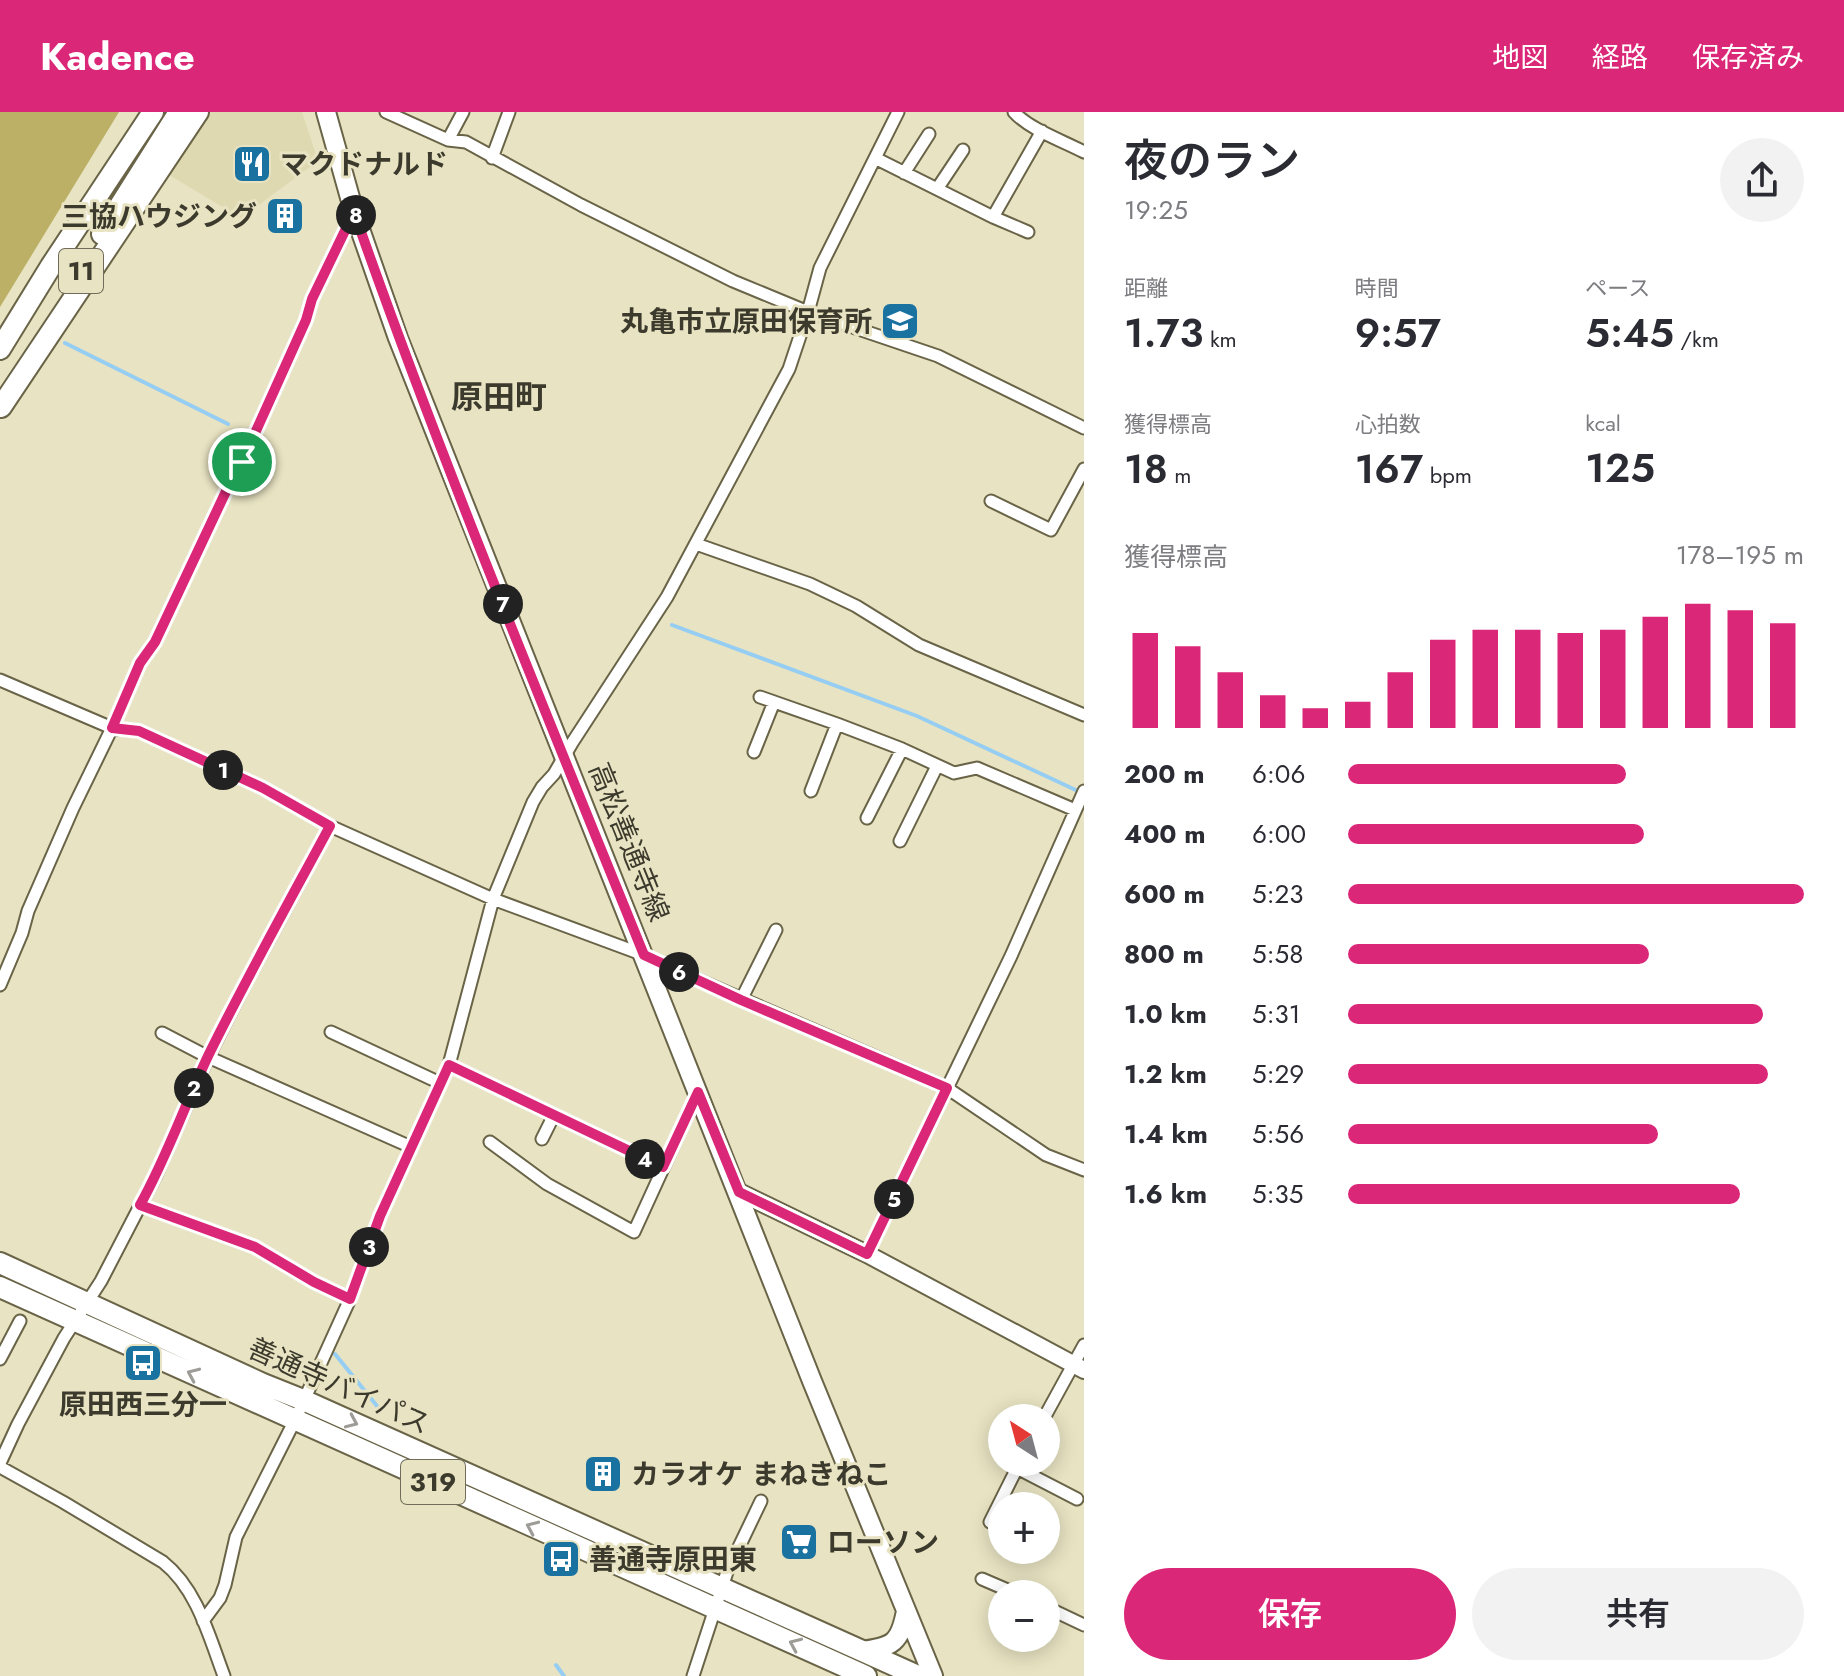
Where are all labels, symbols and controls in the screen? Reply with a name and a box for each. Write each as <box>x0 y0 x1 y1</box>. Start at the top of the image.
text: Kadence <box>40 29 195 84</box>
text: 地図 <box>1492 37 1548 78</box>
text: 経路 <box>1592 37 1648 78</box>
text: 保存済み <box>1692 37 1804 78</box>
text: 夜のラン <box>1124 129 1300 193</box>
button: share <box>1720 138 1804 222</box>
restaurant icon: マクドナルド <box>231 143 273 185</box>
place label: マクドナルド <box>280 144 448 185</box>
text: 19:25 <box>1124 191 1188 229</box>
building icon: 三協ハウジング <box>264 195 306 237</box>
pin: 8 <box>336 195 376 235</box>
place label: 三協ハウジング <box>61 196 257 237</box>
text: 8 <box>349 199 363 231</box>
road number: 11 <box>59 249 103 293</box>
text: 距離 <box>1124 272 1168 304</box>
text: 時間 <box>1355 272 1399 304</box>
text: ペース <box>1585 272 1650 304</box>
school or university icon: 丸亀市立原田保育所 <box>879 300 921 342</box>
place label: 丸亀市立原田保育所 <box>620 301 872 342</box>
text: 1.73 <box>1124 304 1203 362</box>
text: 9:57 <box>1355 304 1441 362</box>
text: 5:45 <box>1585 304 1674 362</box>
text: km <box>1203 323 1237 355</box>
text: /km <box>1674 323 1719 355</box>
district label: 原田町 <box>451 374 547 420</box>
text: kcal <box>1585 407 1621 439</box>
text: 獲得標高 <box>1124 408 1212 440</box>
text: 心拍数 <box>1355 408 1421 440</box>
pin <box>208 428 276 496</box>
text: 125 <box>1585 439 1655 497</box>
icon: arrive <box>220 440 264 484</box>
text: 18 <box>1124 440 1168 498</box>
text: 167 <box>1355 440 1423 498</box>
text: m <box>1168 459 1192 491</box>
text: bpm <box>1423 459 1472 491</box>
text: 178–195 m <box>1676 536 1804 574</box>
text: 獲得標高 <box>1124 538 1228 576</box>
pin: 7 <box>483 584 523 624</box>
text: 7 <box>496 588 510 620</box>
pin: 1 <box>203 750 243 790</box>
text: 1 <box>217 754 229 786</box>
text: 200 m <box>1124 755 1205 793</box>
text: 6:06 <box>1252 755 1305 793</box>
street label: 高松善通寺線 <box>579 756 679 928</box>
text: 400 m <box>1124 815 1206 853</box>
text: 6:00 <box>1252 815 1306 853</box>
text: 600 m <box>1124 875 1205 913</box>
text: 5:23 <box>1252 875 1303 913</box>
text: 800 m <box>1124 935 1204 973</box>
text: 5:58 <box>1252 935 1303 973</box>
pin: 6 <box>659 952 699 992</box>
text: 6 <box>672 956 686 988</box>
text: 1.0 km <box>1124 995 1207 1033</box>
text: 5:31 <box>1252 995 1300 1033</box>
text: 1.2 km <box>1124 1055 1207 1093</box>
text: 5:29 <box>1252 1055 1304 1093</box>
pin: 2 <box>174 1068 214 1108</box>
text: 2 <box>187 1072 201 1104</box>
text: 1.4 km <box>1124 1115 1208 1153</box>
text: 5:56 <box>1252 1115 1304 1153</box>
pin: 4 <box>625 1139 665 1179</box>
text: 4 <box>637 1143 653 1175</box>
text: 1.6 km <box>1124 1175 1207 1213</box>
text: 5:35 <box>1252 1175 1303 1213</box>
pin: 5 <box>874 1179 914 1219</box>
text: 5 <box>887 1183 901 1215</box>
pin: 3 <box>349 1227 389 1267</box>
text: 3 <box>362 1231 376 1263</box>
street label: 善通寺バイパス <box>241 1328 437 1444</box>
bus stop icon: 原田西三分一 <box>122 1342 164 1384</box>
one-way arrow <box>187 1368 201 1384</box>
place label: 原田西三分一 <box>59 1384 227 1425</box>
north arrow <box>988 1404 1060 1476</box>
map controls <box>988 1404 1060 1652</box>
one-way arrow <box>344 1412 358 1428</box>
building icon: カラオケ まねきねこ <box>582 1453 624 1495</box>
place label: カラオケ まねきねこ <box>631 1454 891 1495</box>
road number: 319 <box>401 1460 465 1504</box>
button: + <box>988 1492 1060 1564</box>
one-way arrow <box>526 1520 540 1536</box>
supermarket icon: ローソン <box>778 1521 820 1563</box>
place label: ローソン <box>827 1522 939 1563</box>
bus stop icon: 善通寺原田東 <box>540 1538 582 1580</box>
place label: 善通寺原田東 <box>589 1539 757 1580</box>
button: 保存 <box>1124 1568 1456 1660</box>
button: 共有 <box>1472 1568 1804 1660</box>
button: − <box>988 1580 1060 1652</box>
one-way arrow <box>789 1638 803 1654</box>

